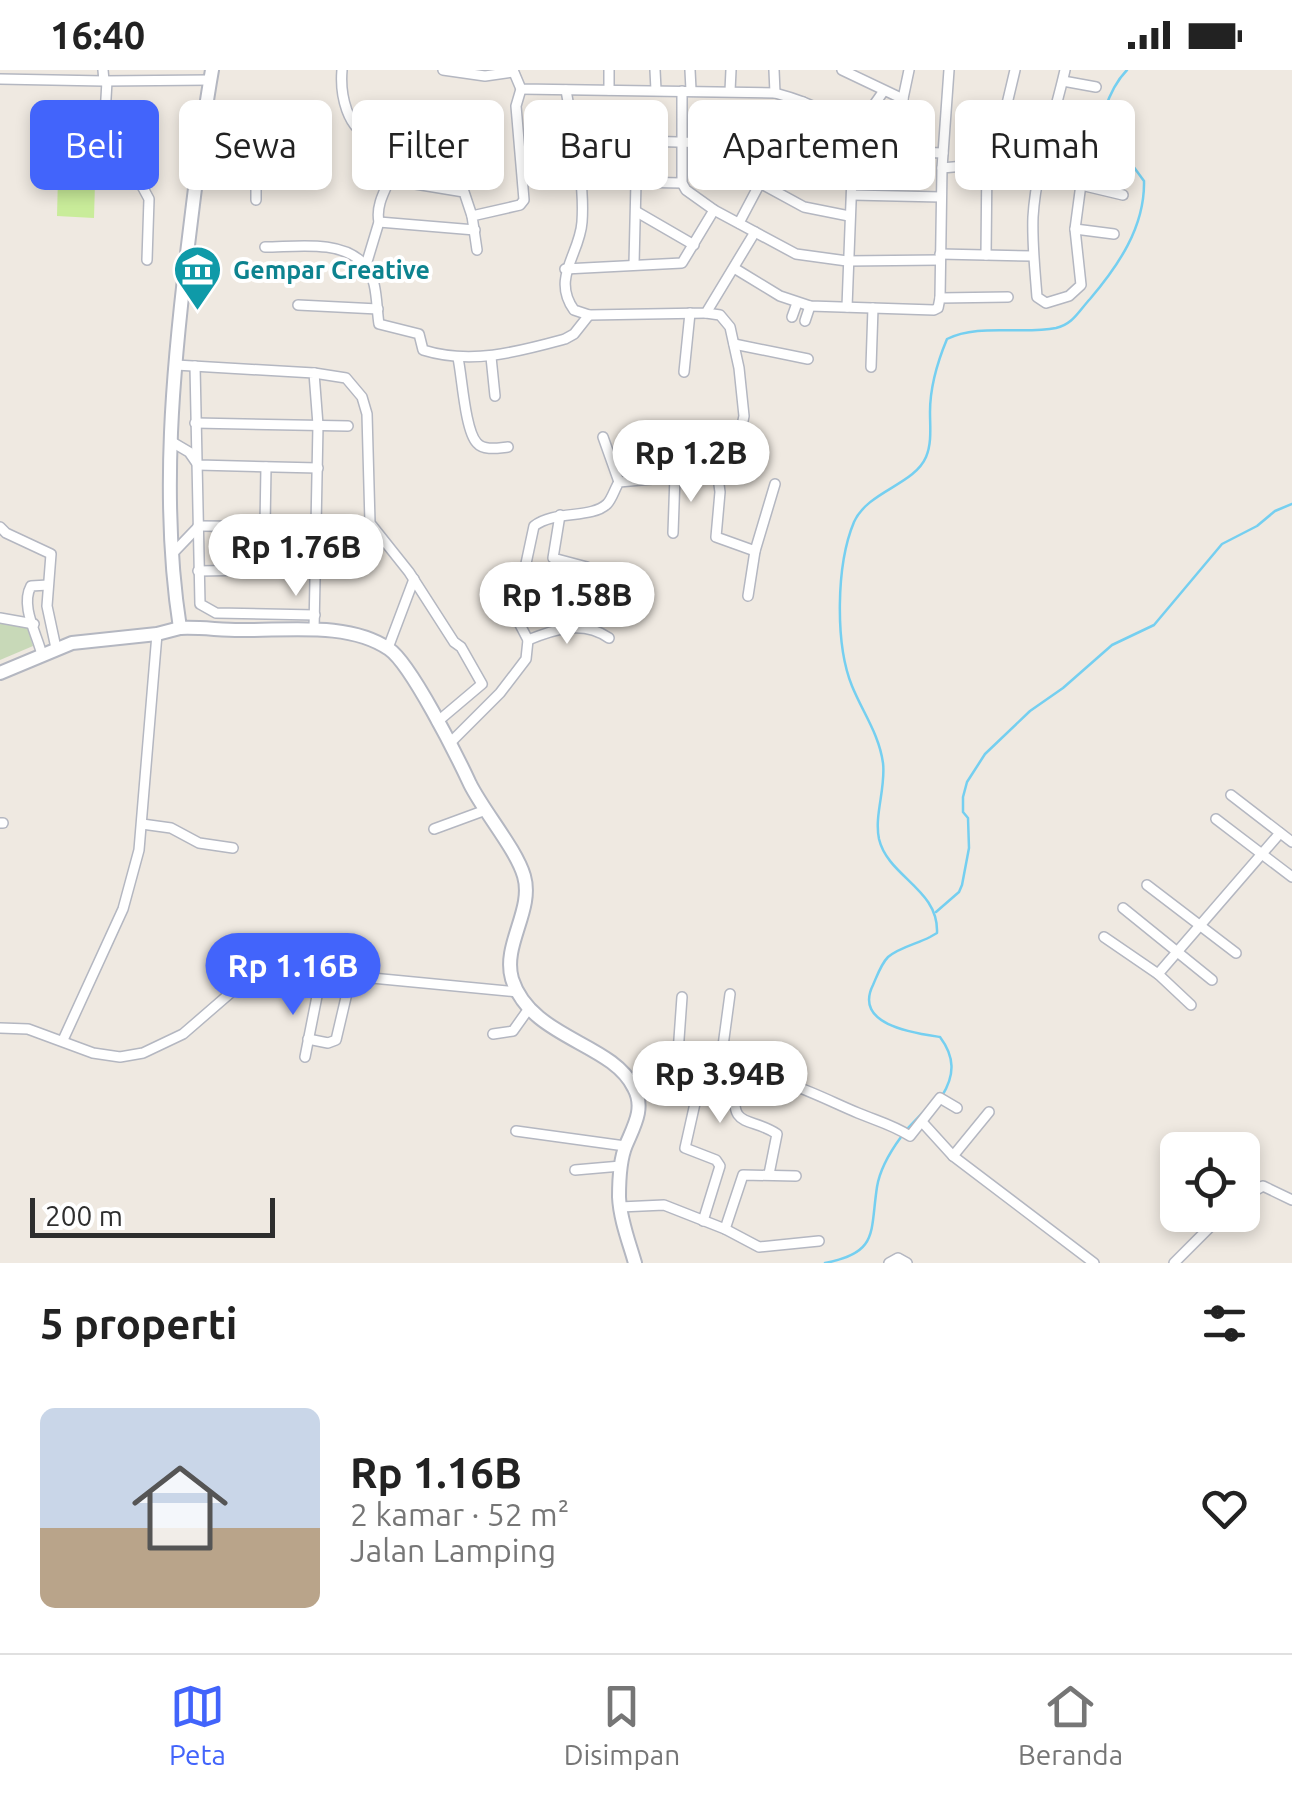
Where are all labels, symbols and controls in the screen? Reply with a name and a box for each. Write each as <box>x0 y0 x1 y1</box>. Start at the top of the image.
text: 16:40 <box>50 14 145 56</box>
chip: Beli <box>30 100 159 190</box>
chip: Sewa <box>179 100 332 190</box>
chip: Filter <box>352 100 504 190</box>
chip: Baru <box>524 100 668 190</box>
chip: Apartemen <box>688 100 935 190</box>
chip: Rumah <box>955 100 1135 190</box>
museum icon: Gempar Creative <box>172 244 224 312</box>
place label: Gempar Creative <box>233 256 430 284</box>
pin: Rp 1.2B <box>599 420 783 505</box>
text: Rp 1.2B <box>635 434 747 470</box>
pin: Rp 1.76B <box>193 514 399 599</box>
text: Rp 1.76B <box>231 528 361 564</box>
pin: Rp 1.58B <box>464 562 670 647</box>
text: Rp 1.58B <box>502 576 632 612</box>
pin: Rp 1.16B <box>190 933 396 1018</box>
text: Rp 1.16B <box>228 947 358 983</box>
pin: Rp 3.94B <box>617 1041 823 1126</box>
text: Rp 3.94B <box>655 1055 785 1091</box>
map controls <box>1160 1132 1260 1232</box>
button: locate <box>1160 1132 1260 1232</box>
scale bar <box>30 1193 275 1238</box>
text: 200 m <box>45 1200 123 1231</box>
icon: filters <box>1197 1296 1252 1351</box>
text: 5 properti <box>40 1300 237 1347</box>
icon: home <box>120 1448 240 1568</box>
text: Rp 1.16B <box>350 1449 522 1496</box>
icon: heart <box>1197 1481 1252 1536</box>
text: 2 kamar · 52 m² <box>350 1496 569 1532</box>
text: Jalan Lamping <box>350 1532 556 1568</box>
tab: Peta <box>169 1679 226 1770</box>
tab: Disimpan <box>564 1679 680 1770</box>
tab: Beranda <box>1018 1679 1123 1770</box>

